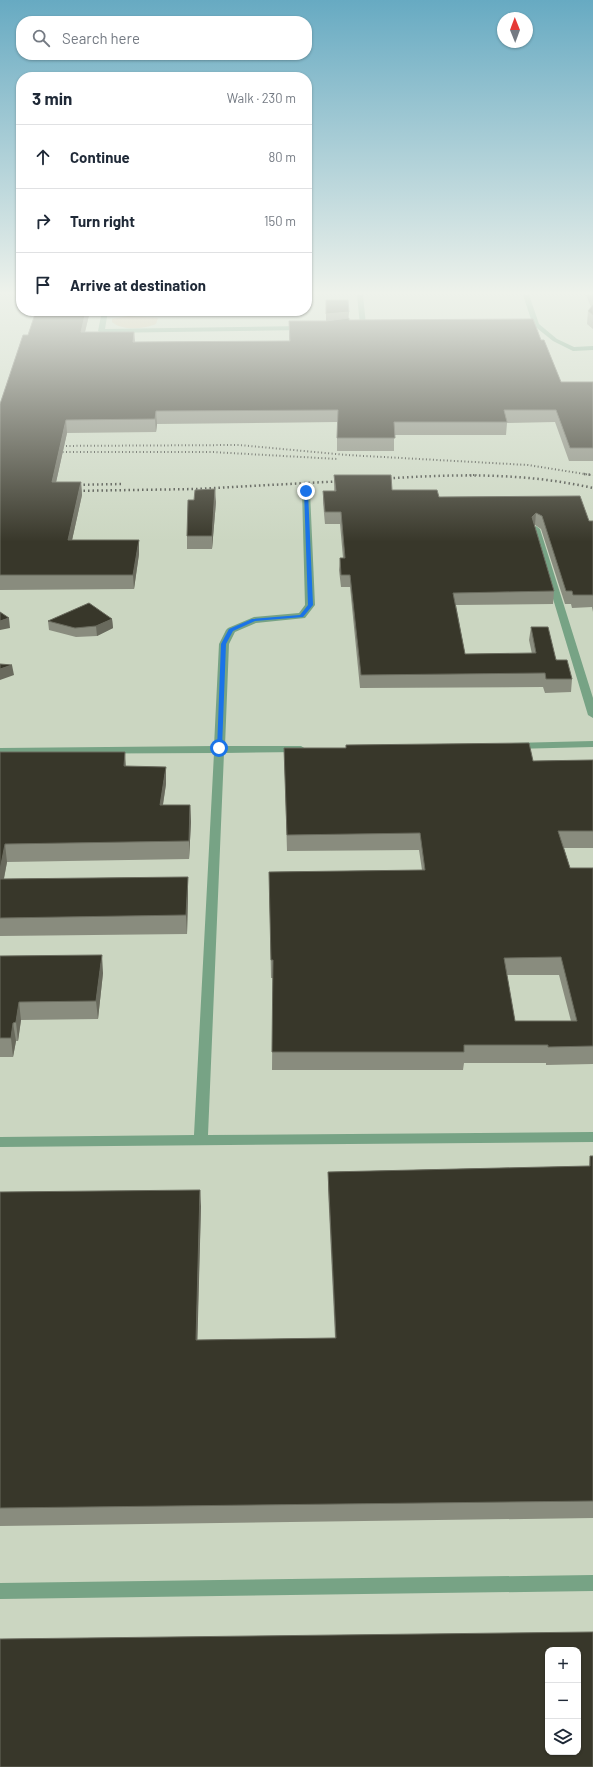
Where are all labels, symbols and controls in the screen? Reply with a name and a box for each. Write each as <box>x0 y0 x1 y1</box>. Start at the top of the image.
north arrow <box>497 12 533 48</box>
search box <box>16 16 312 60</box>
icon: search <box>30 27 52 49</box>
text: Search here <box>62 29 140 47</box>
text: 3 min <box>32 88 72 108</box>
text: Walk · 230 m <box>227 90 296 106</box>
icon: ahead <box>32 146 54 168</box>
text: Continue <box>70 148 130 166</box>
text: 80 m <box>269 149 296 165</box>
icon: right <box>32 210 54 232</box>
text: Turn right <box>70 212 135 230</box>
text: 150 m <box>264 213 296 229</box>
icon: arrive <box>32 274 54 296</box>
text: Arrive at destination <box>70 276 206 294</box>
route end <box>297 482 315 500</box>
route start <box>210 739 228 757</box>
map controls <box>545 1647 581 1755</box>
button: + <box>545 1647 581 1683</box>
button: − <box>545 1683 581 1719</box>
button: layers <box>545 1719 581 1755</box>

